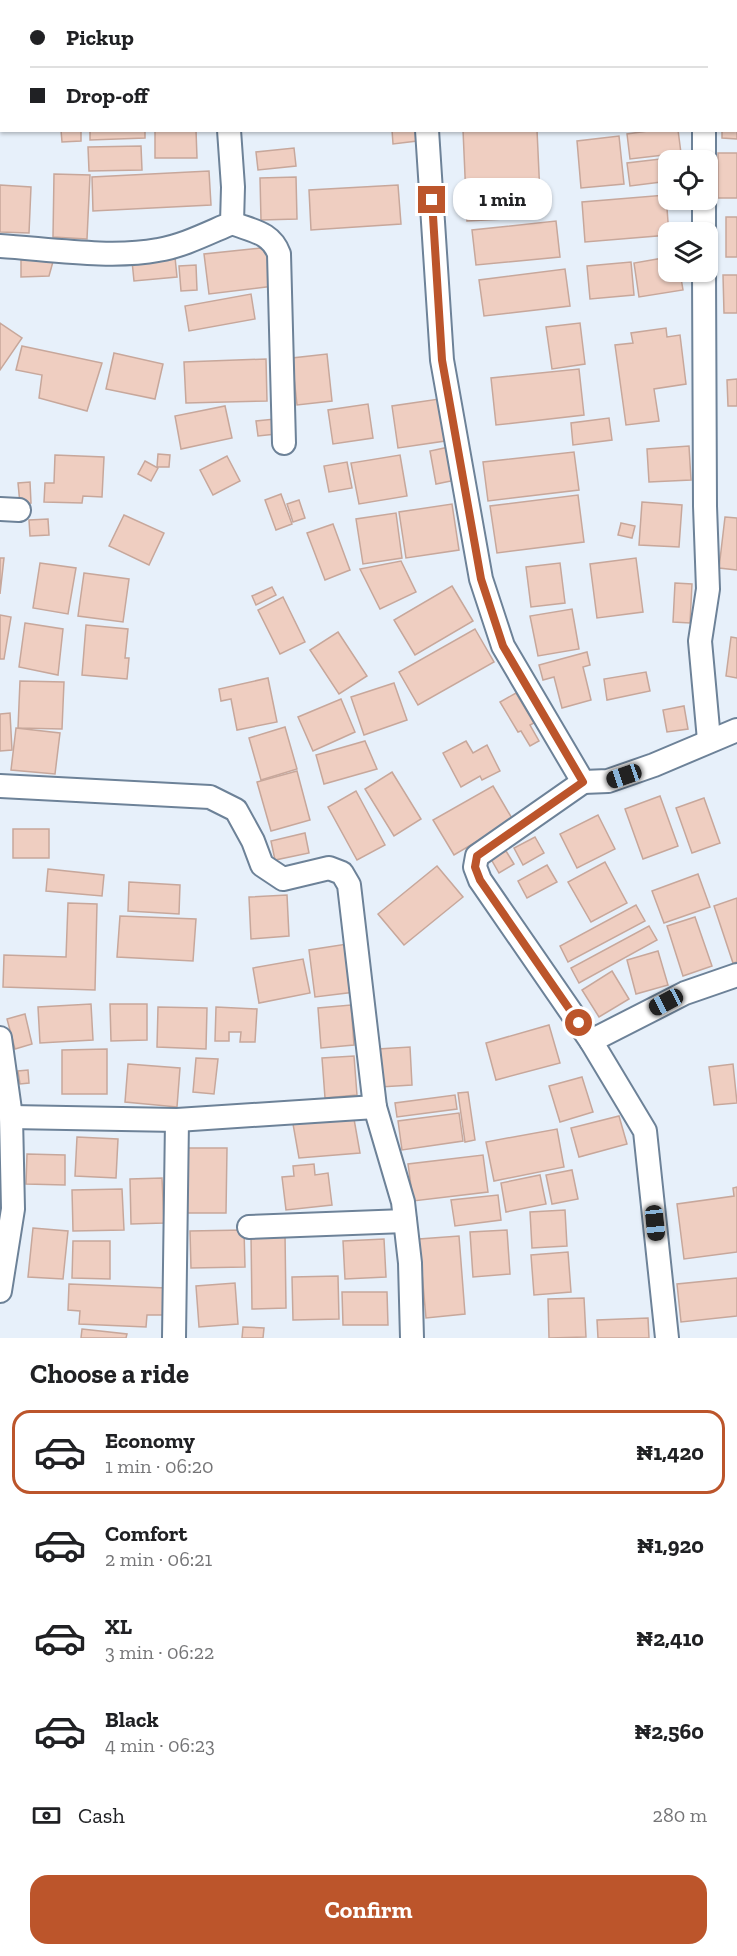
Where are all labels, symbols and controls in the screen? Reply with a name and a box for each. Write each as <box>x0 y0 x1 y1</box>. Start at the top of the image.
text: Pickup <box>66 24 134 51</box>
text: Drop-off <box>66 82 148 109</box>
map controls <box>658 150 718 282</box>
button: locate <box>658 150 718 210</box>
callout: 1 min <box>453 179 552 221</box>
route end <box>418 186 445 213</box>
text: 1 min <box>479 187 526 211</box>
button: layers <box>658 222 718 282</box>
car <box>604 762 644 790</box>
car <box>646 986 686 1018</box>
route start <box>565 1009 592 1036</box>
car <box>644 1204 666 1242</box>
text: Choose a ride <box>30 1358 189 1390</box>
icon: car <box>33 1425 87 1479</box>
text: Economy <box>105 1427 195 1454</box>
text: ₦1,420 <box>636 1439 704 1466</box>
text: 1 min · 06:20 <box>105 1454 213 1478</box>
icon: car <box>33 1518 87 1572</box>
text: Comfort <box>105 1520 187 1547</box>
text: ₦1,920 <box>637 1532 704 1559</box>
text: 2 min · 06:21 <box>105 1547 212 1571</box>
icon: car <box>33 1611 87 1665</box>
text: XL <box>105 1613 132 1640</box>
text: ₦2,410 <box>636 1625 704 1652</box>
text: 3 min · 06:22 <box>105 1640 214 1664</box>
icon: car <box>33 1704 87 1758</box>
text: Black <box>105 1706 159 1733</box>
text: ₦2,560 <box>634 1718 704 1745</box>
text: 4 min · 06:23 <box>105 1733 215 1757</box>
icon: cash <box>30 1799 63 1832</box>
text: Cash <box>78 1802 125 1829</box>
text: 280 m <box>653 1803 707 1827</box>
button: Confirm <box>30 1875 707 1944</box>

